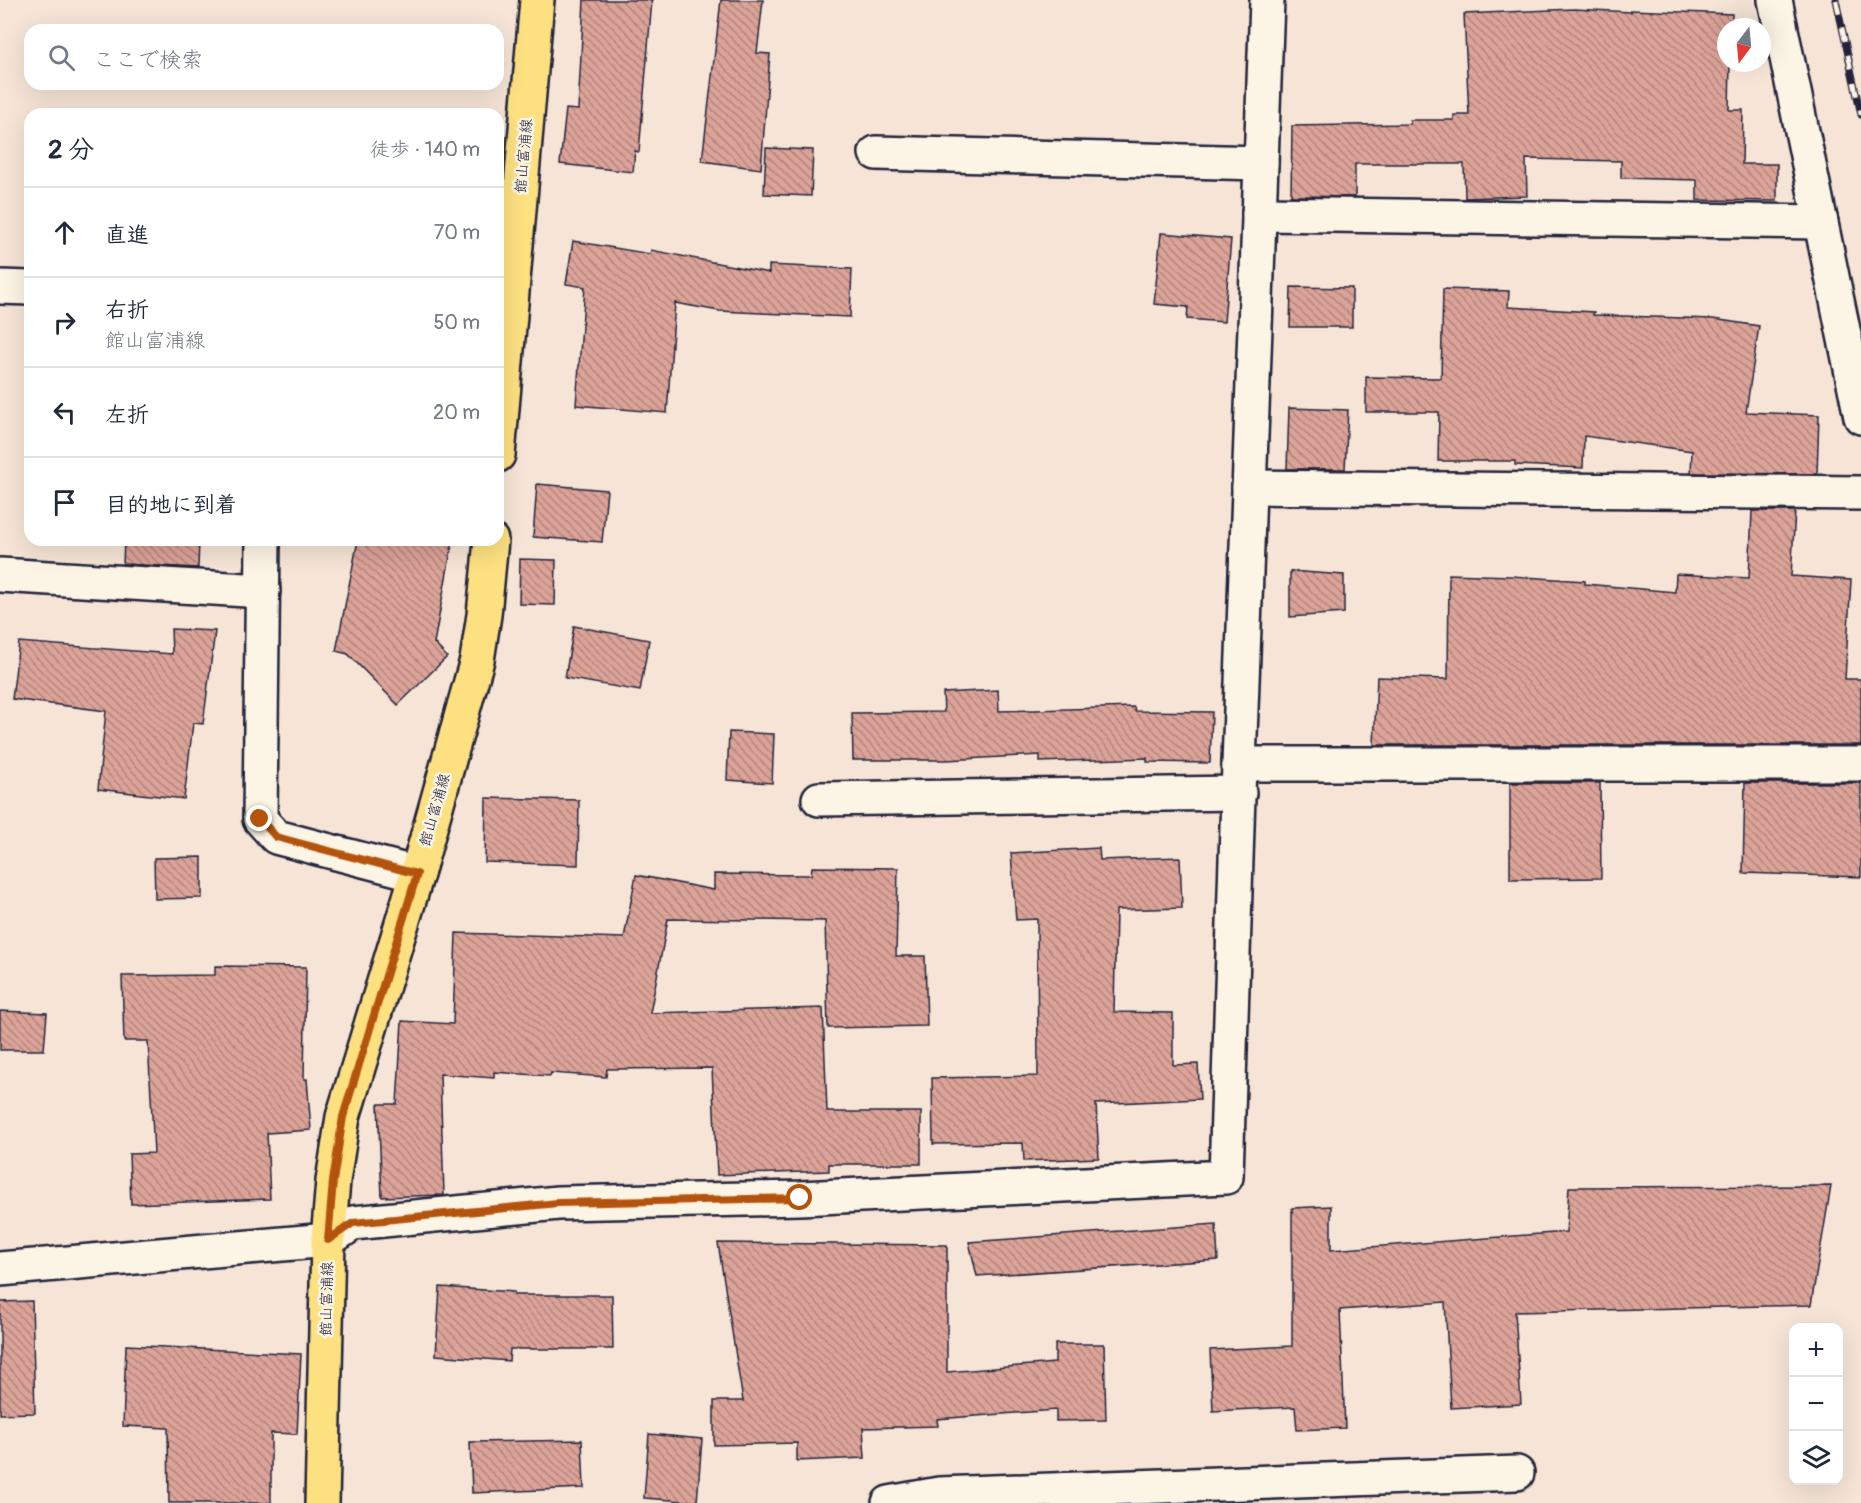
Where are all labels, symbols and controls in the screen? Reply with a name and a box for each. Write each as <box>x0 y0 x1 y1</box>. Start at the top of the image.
north arrow <box>1717 18 1771 72</box>
search box <box>24 24 504 90</box>
icon: search <box>45 41 78 74</box>
text: ここで検索 <box>93 46 203 74</box>
street label: 館山富浦線 <box>511 118 537 194</box>
text: 2 分 <box>48 134 94 166</box>
text: 徒歩 · 140 m <box>370 137 480 162</box>
icon: ahead <box>48 216 81 249</box>
text: 70 m <box>434 220 480 245</box>
text: 直進 <box>105 221 149 249</box>
text: 右折 <box>105 296 149 324</box>
icon: right <box>48 306 81 339</box>
text: 50 m <box>433 310 480 335</box>
text: 館山富浦線 <box>105 328 205 353</box>
icon: left <box>48 396 81 429</box>
text: 20 m <box>433 400 480 425</box>
text: 左折 <box>105 401 149 429</box>
icon: arrive <box>48 486 81 519</box>
text: 目的地に到着 <box>105 491 237 519</box>
street label: 館山富浦線 <box>416 771 454 849</box>
route end <box>246 805 272 831</box>
route start <box>786 1184 812 1210</box>
street label: 館山富浦線 <box>317 1261 337 1337</box>
map controls <box>1789 1323 1843 1485</box>
button: + <box>1789 1323 1843 1377</box>
button: − <box>1789 1377 1843 1431</box>
button: layers <box>1789 1431 1843 1485</box>

